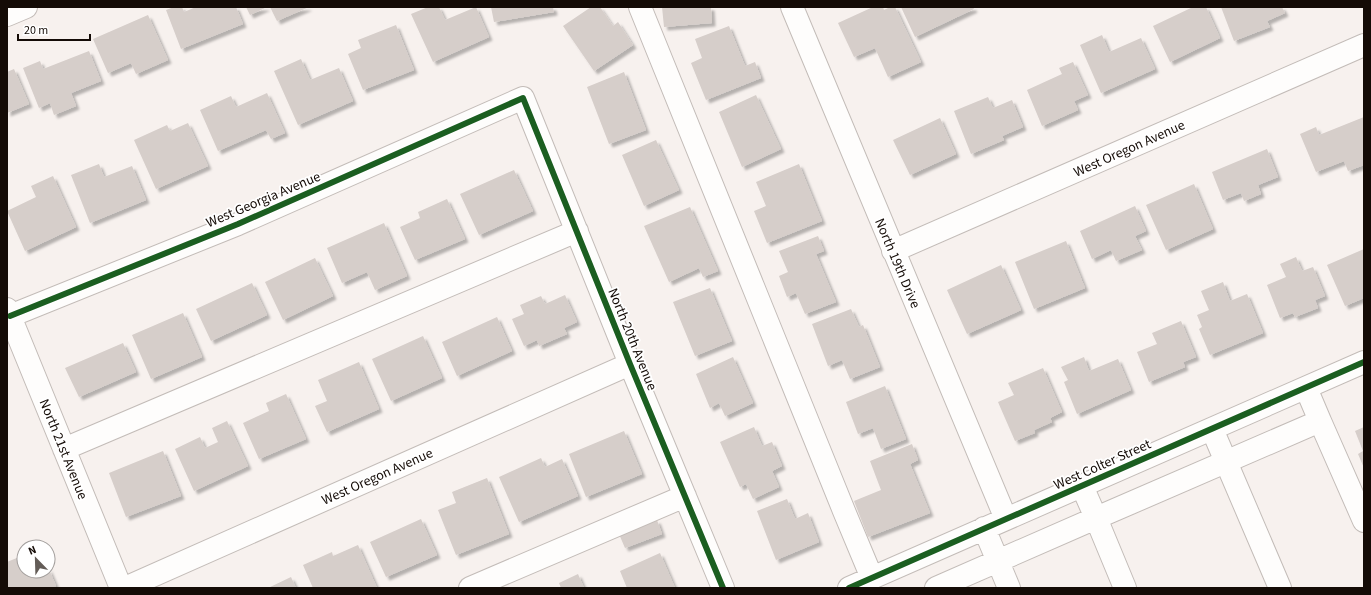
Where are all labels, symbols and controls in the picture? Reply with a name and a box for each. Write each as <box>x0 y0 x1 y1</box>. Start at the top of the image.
scale bar <box>18 16 90 42</box>
text: 20 m <box>24 22 48 39</box>
street label: West Oregon Avenue <box>1071 115 1188 182</box>
street label: West Georgia Avenue <box>203 167 324 233</box>
street label: North 19th Drive <box>869 215 925 312</box>
street label: North 20th Avenue <box>602 285 662 394</box>
street label: North 21st Avenue <box>34 396 92 503</box>
street label: West Colter Street <box>1051 434 1154 495</box>
street label: West Oregon Avenue <box>319 443 436 510</box>
north arrow <box>16 539 56 579</box>
text: N <box>26 542 39 559</box>

